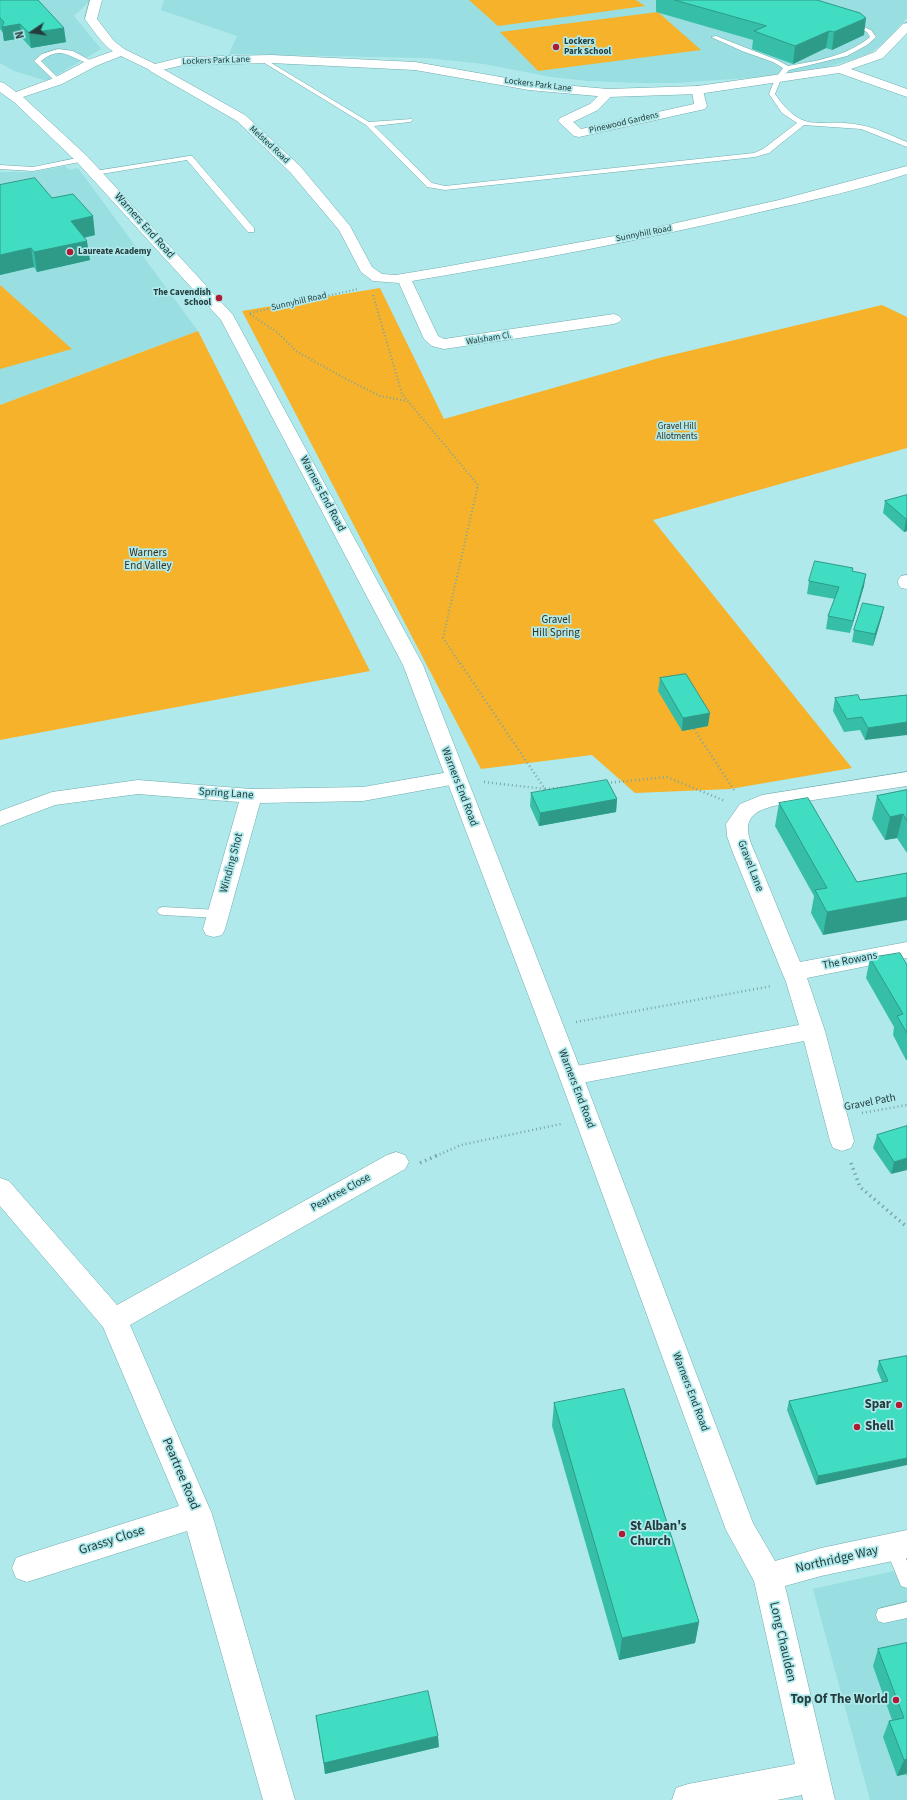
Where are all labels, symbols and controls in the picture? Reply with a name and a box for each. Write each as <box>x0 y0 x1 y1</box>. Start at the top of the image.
north arrow <box>12 12 52 52</box>
text: N <box>12 30 28 40</box>
place label: Lockers Park School <box>564 37 611 58</box>
marker: Lockers Park School <box>551 42 561 52</box>
street label: Lockers Park Lane <box>182 54 250 68</box>
street label: Lockers Park Lane <box>504 76 572 94</box>
street label: Pinewood Gardens <box>588 110 660 136</box>
street label: Melsted Road <box>247 124 291 166</box>
street label: Warners End Road <box>111 191 177 261</box>
street label: Sunnyhill Road <box>615 223 673 245</box>
marker: Laureate Academy <box>65 247 75 257</box>
place label: Laureate Academy <box>78 247 151 257</box>
place label: The Cavendish School <box>153 288 211 309</box>
street label: Sunnyhill Road <box>270 290 328 314</box>
marker: The Cavendish School <box>214 293 224 303</box>
street label: Walsham Cl. <box>465 330 513 348</box>
park label: Gravel Hill Allotments <box>657 422 697 443</box>
street label: Warners End Road <box>297 454 347 534</box>
park label: Warners End Valley <box>124 547 172 573</box>
park label: Gravel Hill Spring <box>532 614 580 640</box>
street label: Warners End Road <box>438 746 480 828</box>
street label: Spring Lane <box>198 786 254 802</box>
street label: Winding Shot <box>218 832 246 894</box>
street label: Gravel Lane <box>734 839 766 893</box>
street label: The Rowans <box>821 949 879 973</box>
street label: Warners End Road <box>555 1048 597 1130</box>
street label: Gravel Path <box>843 1092 897 1114</box>
street label: Peartree Close <box>309 1171 373 1215</box>
street label: Warners End Road <box>669 1351 711 1433</box>
place label: Spar <box>864 1397 891 1413</box>
marker: Spar <box>894 1400 904 1410</box>
place label: Shell <box>865 1419 894 1435</box>
marker: Shell <box>852 1422 862 1432</box>
street label: Peartree Road <box>158 1436 202 1512</box>
place label: St Alban's Church <box>630 1519 687 1550</box>
street label: Grassy Close <box>77 1523 147 1559</box>
marker: St Alban's Church <box>617 1529 627 1539</box>
street label: Northridge Way <box>794 1543 880 1577</box>
street label: Long Chaulden <box>765 1600 799 1684</box>
place label: Top Of The World <box>790 1692 888 1708</box>
marker: Top Of The World <box>891 1695 901 1705</box>

